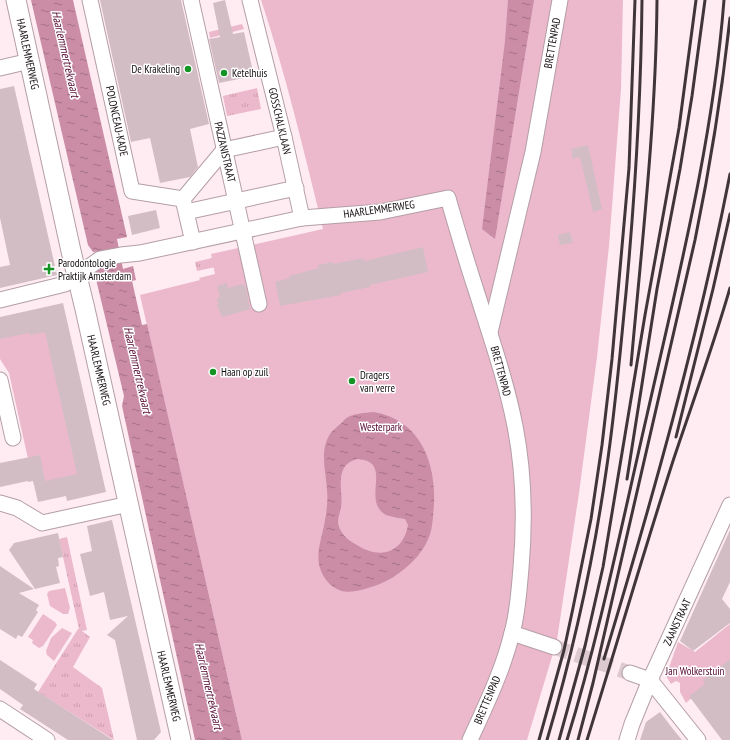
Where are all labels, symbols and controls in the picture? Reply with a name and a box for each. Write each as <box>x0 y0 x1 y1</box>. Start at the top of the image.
water label: Haarlemmertrekvaart <box>49 9 84 100</box>
street label: BRETTENPAD <box>541 16 563 69</box>
street label: HAARLEMMERWEG <box>14 17 42 91</box>
place label: De Krakeling <box>132 62 180 76</box>
marker: De Krakeling <box>183 64 193 74</box>
place label: Ketelhuis <box>232 66 268 80</box>
marker: Ketelhuis <box>219 68 229 78</box>
street label: POLONCEAU-KADE <box>103 85 131 158</box>
street label: GOSSCHALKLAAN <box>266 86 294 156</box>
street label: PAZZANISTRAAT <box>211 120 239 184</box>
street label: HAARLEMMERWEG <box>342 197 416 221</box>
place label: Parodontologie Praktijk Amsterdam <box>58 256 131 283</box>
marker: Parodontologie Praktijk Amsterdam <box>43 263 55 275</box>
water label: Haarlemmertrekvaart <box>121 325 156 416</box>
street label: HAARLEMMERWEG <box>84 333 114 407</box>
street label: BRETTENPAD <box>488 344 514 398</box>
place label: Haan op zuil <box>221 365 269 379</box>
marker: Haan op zuil <box>208 367 218 377</box>
place label: Dragers van verre <box>360 368 396 395</box>
marker: Dragers van verre <box>347 376 357 386</box>
park label: Westerpark <box>360 420 403 434</box>
street label: ZAANSTRAAT <box>660 596 694 648</box>
water label: Haarlemmertrekvaart <box>192 641 227 732</box>
street label: HAARLEMMERWEG <box>154 649 184 723</box>
park label: Jan Wolkerstuin <box>665 664 725 678</box>
street label: BRETTENPAD <box>471 673 504 726</box>

